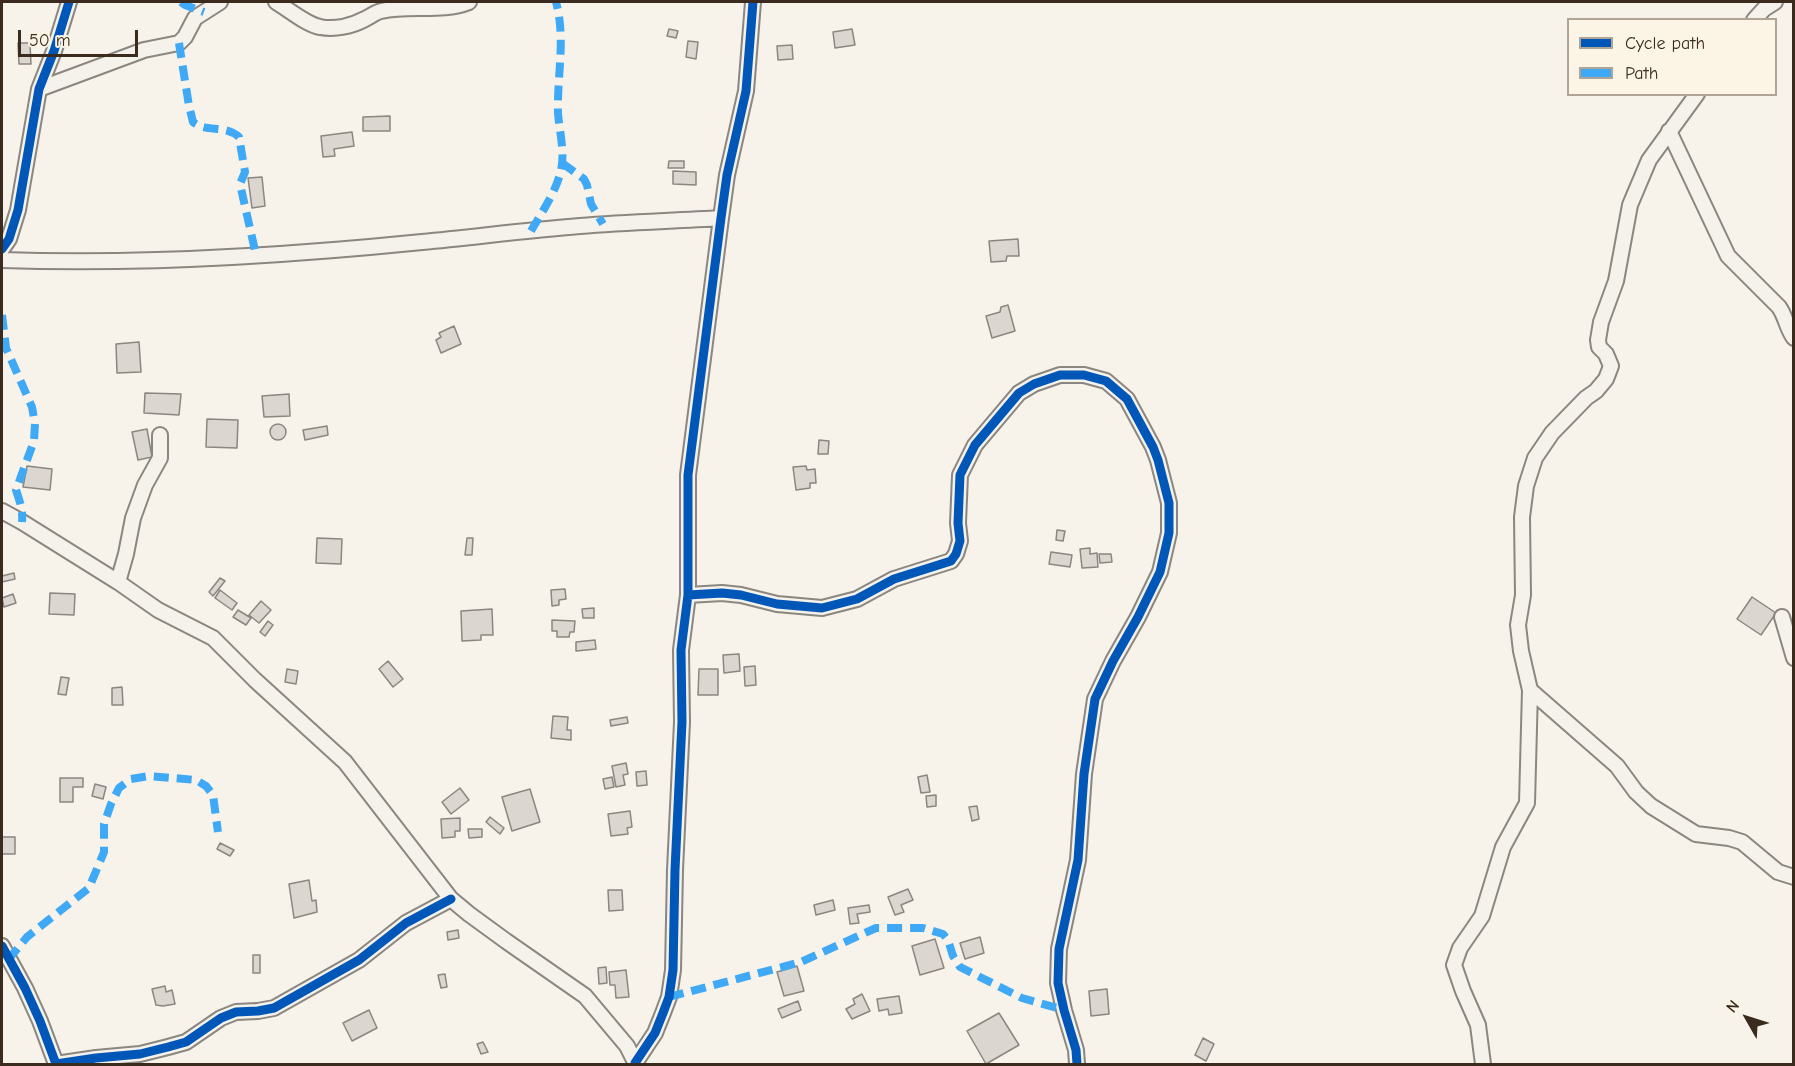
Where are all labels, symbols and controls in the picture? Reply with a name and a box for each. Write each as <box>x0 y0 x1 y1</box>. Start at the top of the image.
scale bar <box>21 18 141 56</box>
legend <box>1567 18 1777 96</box>
text: 50 m <box>29 30 71 51</box>
text: Cycle path <box>1625 33 1705 54</box>
text: Path <box>1625 63 1658 84</box>
north arrow <box>1717 988 1777 1048</box>
text: N <box>1723 997 1743 1016</box>

